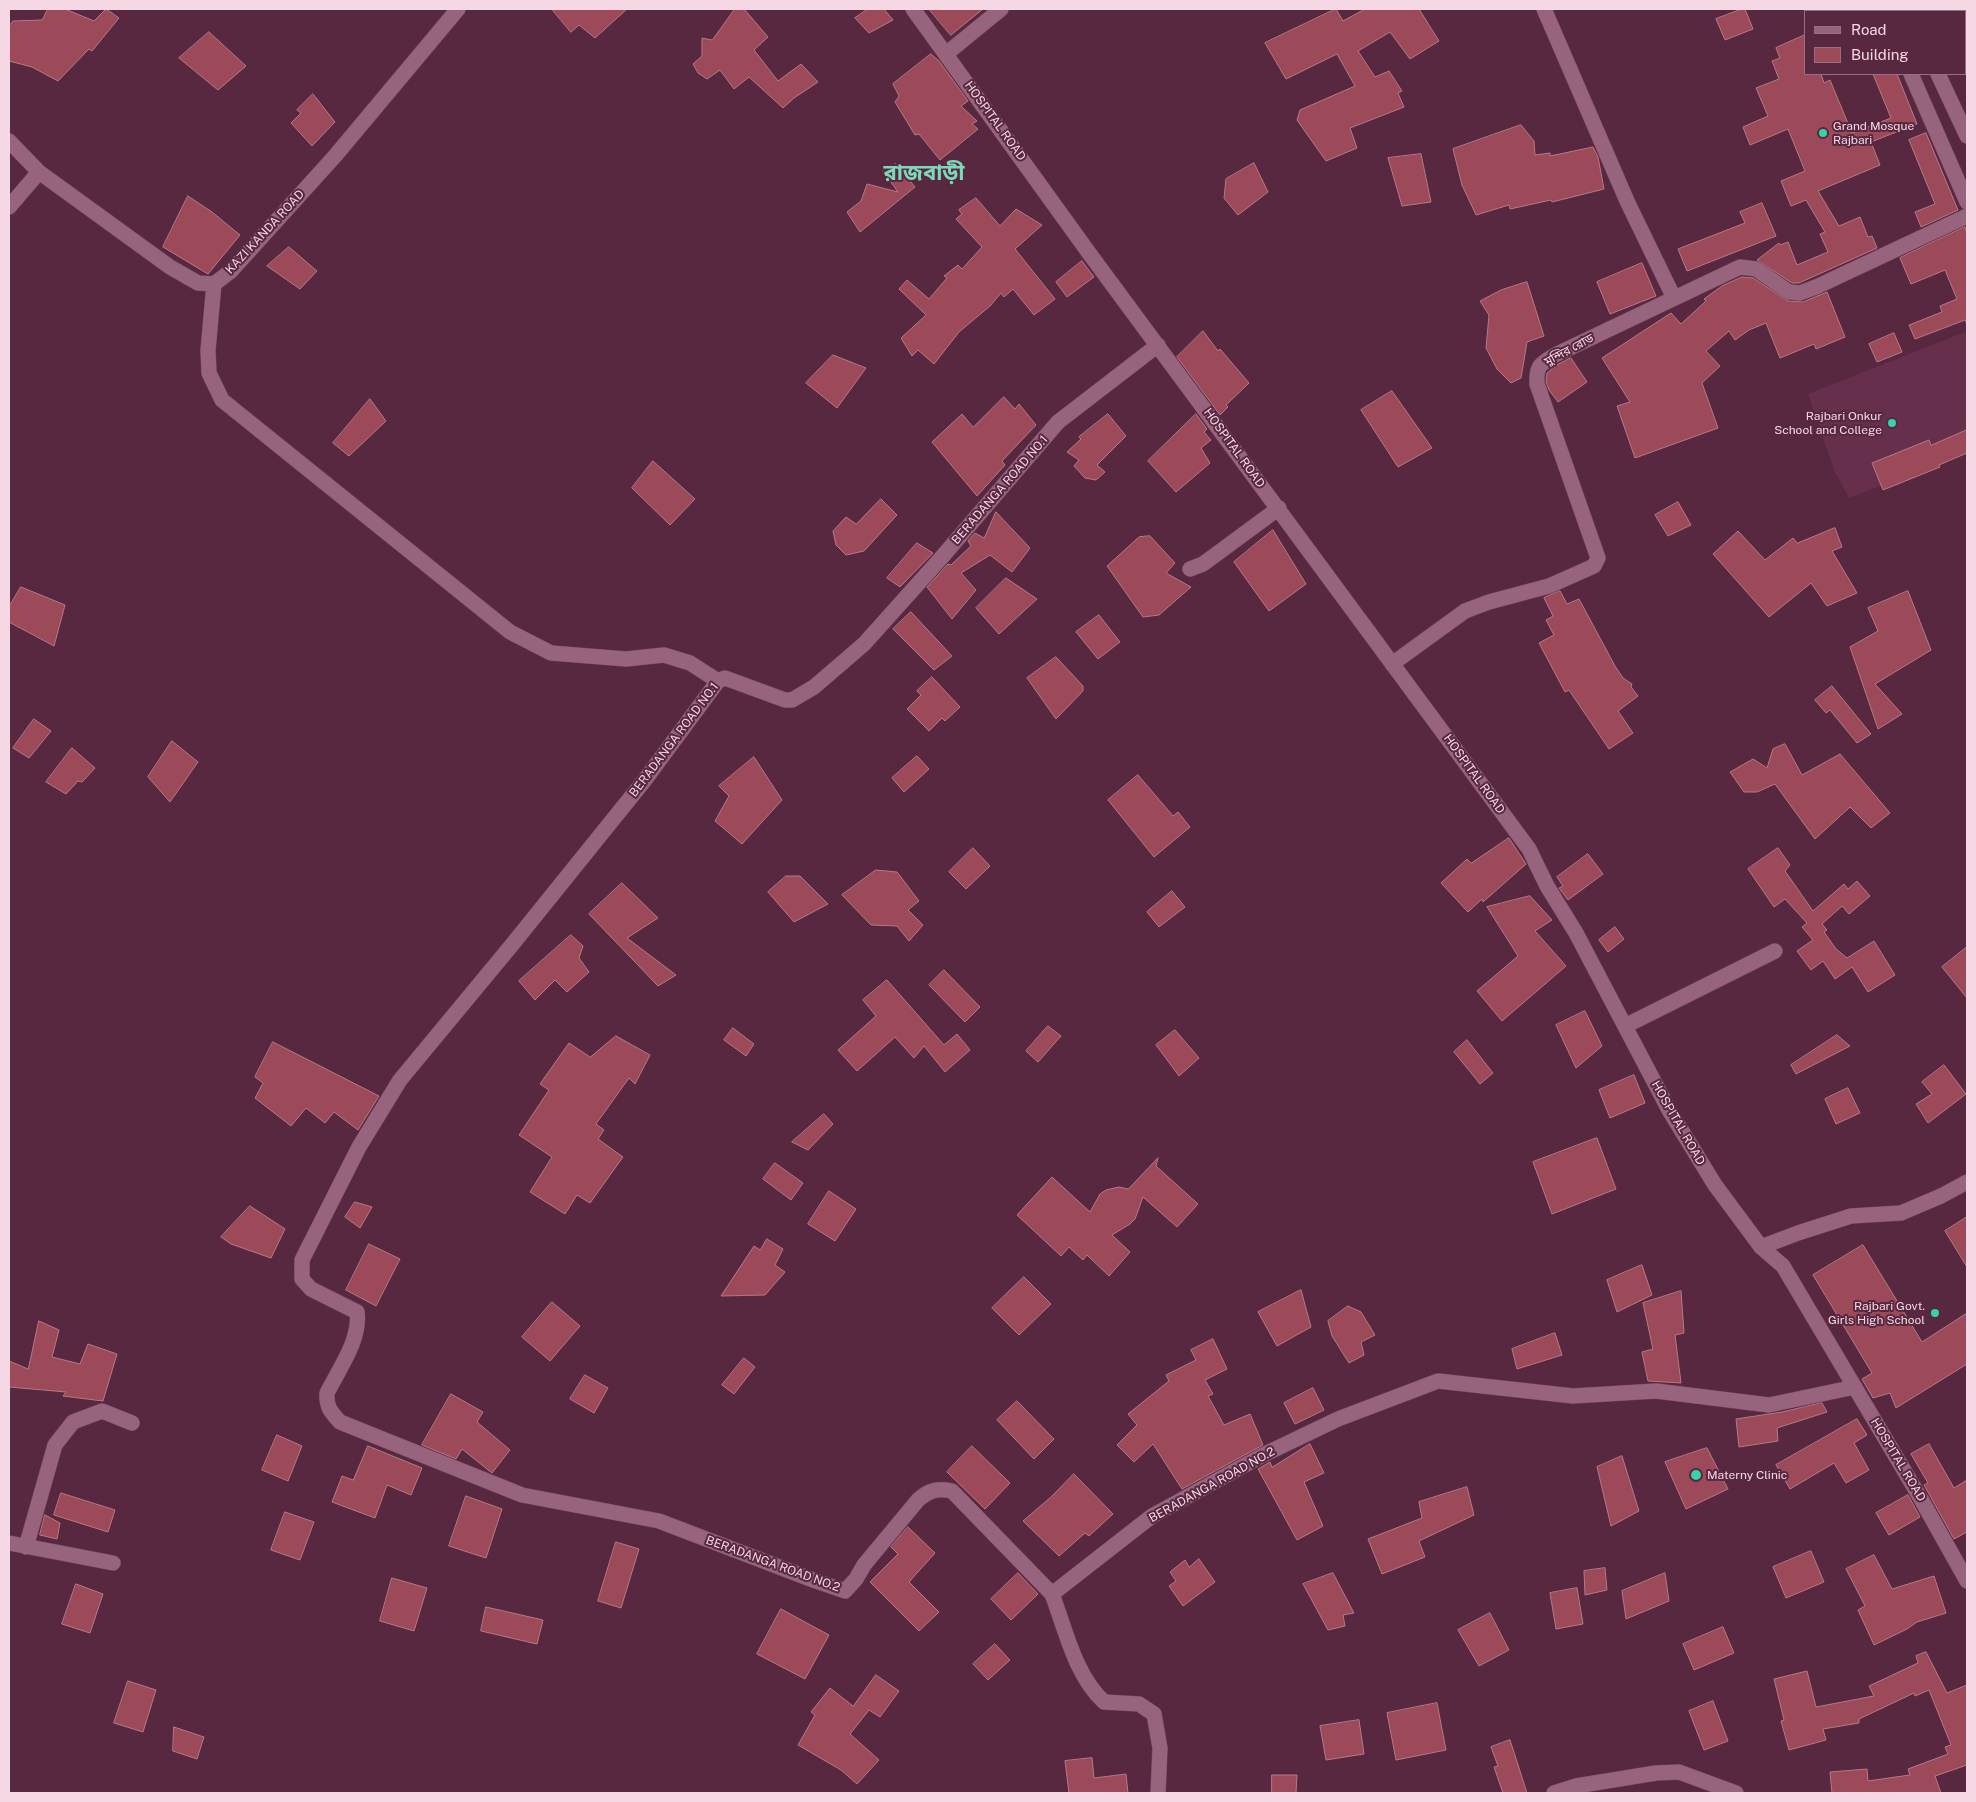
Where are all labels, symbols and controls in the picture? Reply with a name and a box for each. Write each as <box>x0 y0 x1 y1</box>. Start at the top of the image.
legend <box>1804 10 1966 75</box>
text: Road <box>1851 21 1887 38</box>
text: Building <box>1851 46 1909 63</box>
street label: HOSPITAL ROAD <box>961 78 1029 164</box>
place label: Grand Mosque Rajbari <box>1833 119 1914 147</box>
marker: Grand Mosque Rajbari <box>1817 127 1829 139</box>
district label: রাজবাড়ী <box>884 160 964 186</box>
street label: KAZI KANDA ROAD <box>222 187 308 277</box>
street label: মুন্দির রোড <box>1542 331 1596 369</box>
street label: HOSPITAL ROAD <box>1200 405 1268 491</box>
place label: Rajbari Onkur School and College <box>1774 409 1882 437</box>
marker: Rajbari Onkur School and College <box>1886 417 1898 429</box>
street label: BERADANGA ROAD NO.1 <box>949 433 1051 547</box>
street label: BERADANGA ROAD NO.1 <box>626 680 722 800</box>
street label: HOSPITAL ROAD <box>1440 731 1508 817</box>
street label: HOSPITAL ROAD <box>1648 1078 1708 1168</box>
place label: Rajbari Govt. Girls High School <box>1828 1299 1925 1327</box>
marker: Rajbari Govt. Girls High School <box>1929 1307 1941 1319</box>
street label: HOSPITAL ROAD <box>1867 1416 1929 1504</box>
street label: BERADANGA ROAD NO.2 <box>1147 1444 1277 1526</box>
marker: Materny Clinic <box>1689 1468 1703 1482</box>
place label: Materny Clinic <box>1707 1468 1787 1482</box>
street label: BERADANGA ROAD NO.2 <box>704 1533 842 1595</box>

